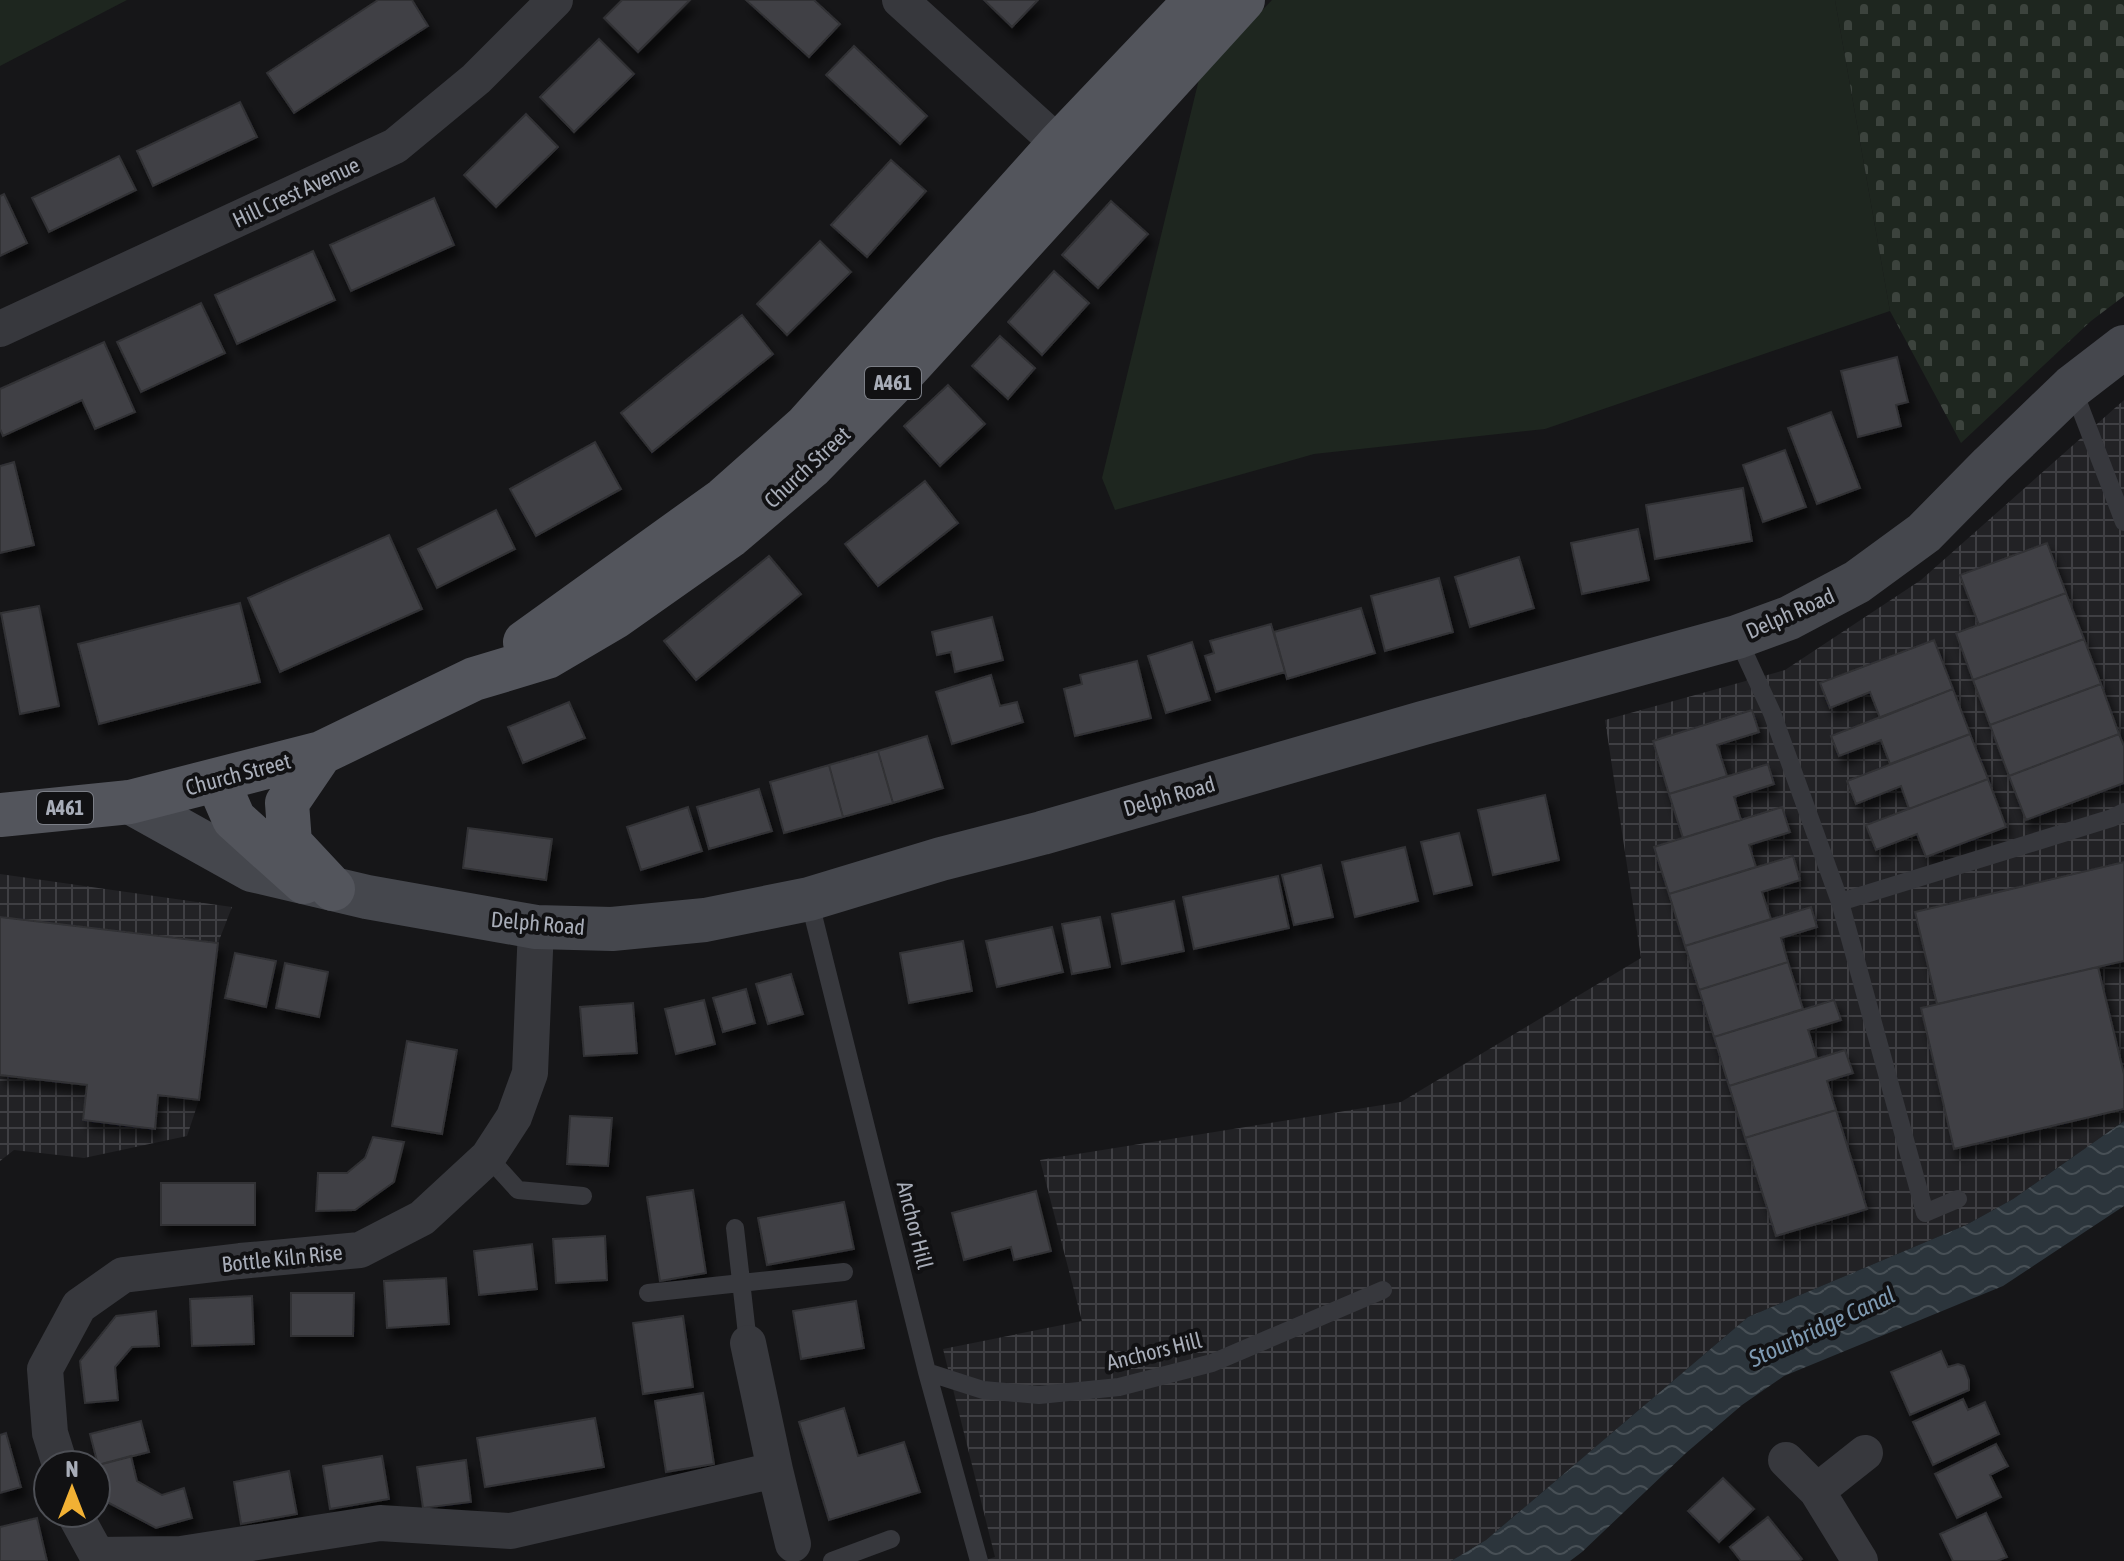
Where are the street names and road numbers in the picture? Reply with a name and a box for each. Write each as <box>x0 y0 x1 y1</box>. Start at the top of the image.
street label: Hill Crest Avenue <box>228 151 364 233</box>
road number: A461 <box>865 367 921 399</box>
street label: Church Street <box>759 421 855 513</box>
street label: Delph Road <box>1742 582 1838 644</box>
street label: Church Street <box>183 747 293 801</box>
street label: Delph Road <box>1120 771 1218 821</box>
road number: A461 <box>37 792 93 824</box>
street label: Delph Road <box>490 906 586 940</box>
street label: Anchor Hill <box>892 1178 938 1272</box>
street label: Bottle Kiln Rise <box>220 1239 344 1277</box>
street label: Anchors Hill <box>1104 1327 1205 1375</box>

